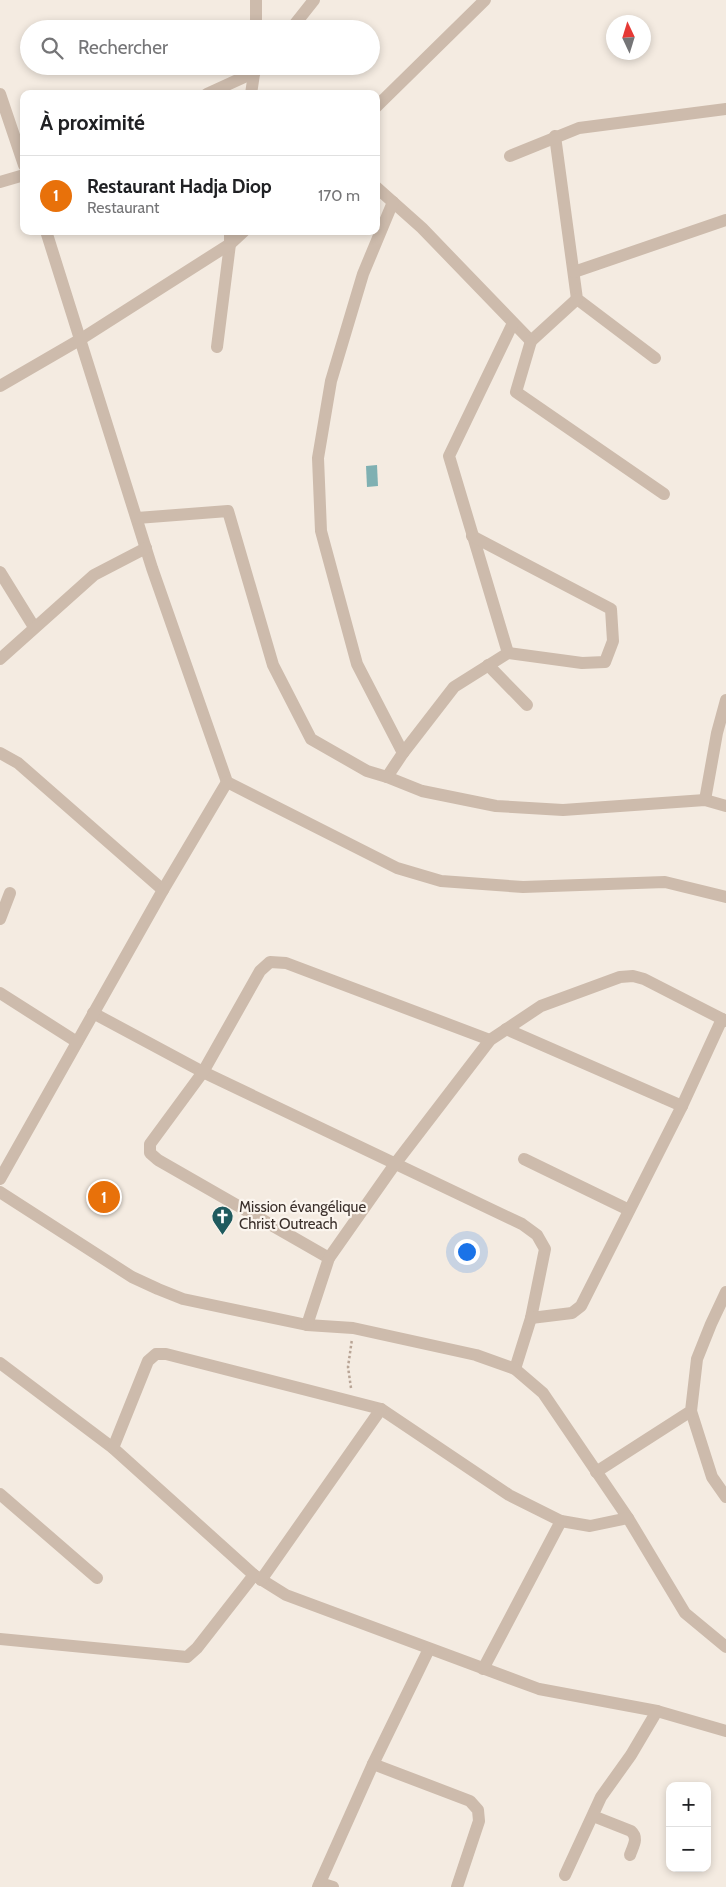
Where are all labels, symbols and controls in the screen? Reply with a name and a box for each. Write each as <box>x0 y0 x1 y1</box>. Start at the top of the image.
north arrow <box>606 15 651 60</box>
search box <box>20 20 380 75</box>
icon: search <box>38 34 66 62</box>
text: Rechercher <box>78 36 168 59</box>
text: À proximité <box>40 110 145 135</box>
text: Restaurant Hadja Diop <box>87 175 272 198</box>
text: 1 <box>53 186 59 205</box>
text: 170 m <box>318 186 360 205</box>
text: Restaurant <box>87 198 159 217</box>
pin: 1 <box>88 1178 120 1216</box>
place label: Mission évangélique Christ Outreach <box>239 1198 366 1233</box>
church icon: Mission évangélique Christ Outreach <box>211 1204 235 1235</box>
your location <box>454 1239 480 1265</box>
map controls <box>666 1782 711 1872</box>
button: + <box>666 1782 711 1827</box>
button: − <box>666 1827 711 1872</box>

